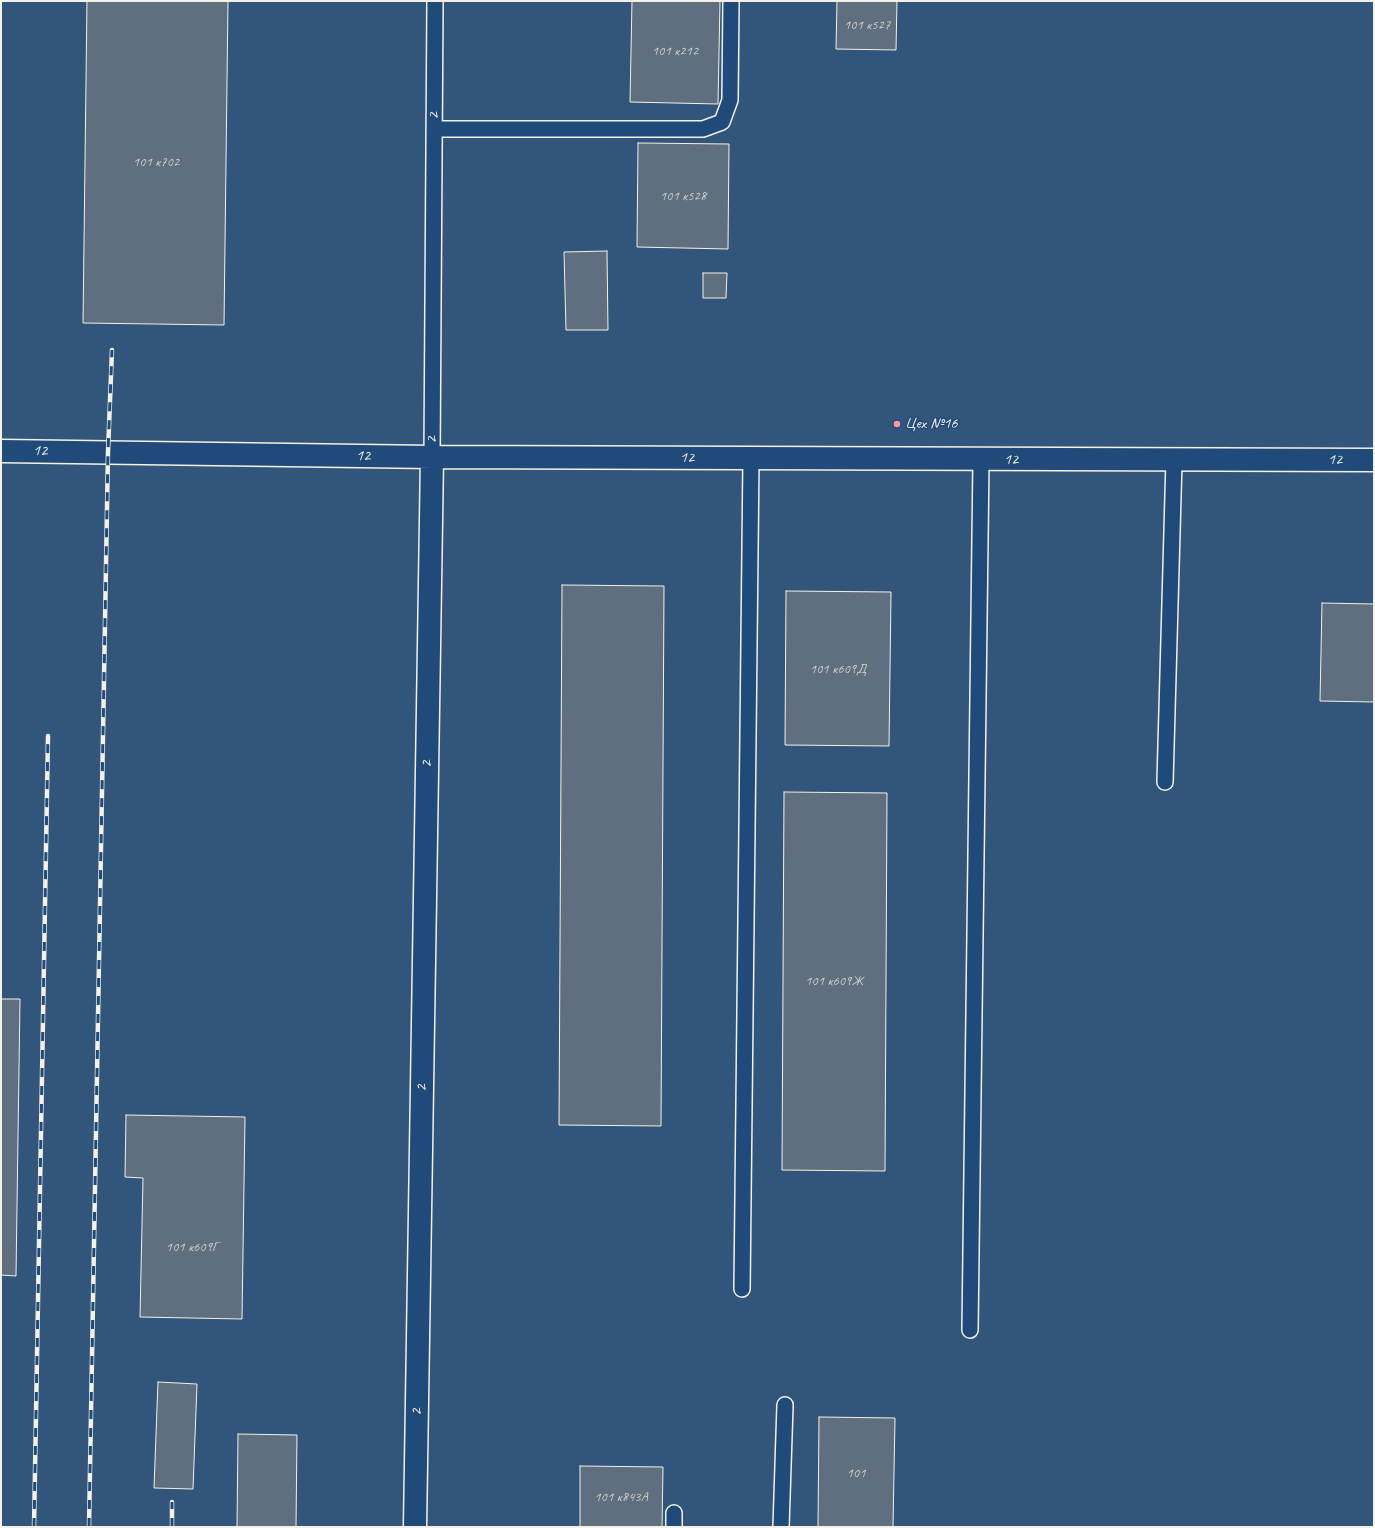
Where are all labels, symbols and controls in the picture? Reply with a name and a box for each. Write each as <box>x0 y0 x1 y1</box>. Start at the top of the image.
house number: 101 к527 <box>844 17 890 33</box>
house number: 101 к212 <box>652 43 698 59</box>
street label: 2 <box>424 112 444 120</box>
house number: 101 к702 <box>133 154 179 170</box>
house number: 101 к528 <box>660 188 706 204</box>
place label: Цех №16 <box>905 414 958 434</box>
marker: Цех №16 <box>892 419 902 429</box>
street label: 2 <box>422 436 442 444</box>
street label: 12 <box>33 441 47 461</box>
street label: 12 <box>356 446 370 466</box>
street label: 12 <box>680 448 694 468</box>
street label: 12 <box>1004 450 1018 470</box>
street label: 12 <box>1328 450 1342 470</box>
house number: 101 к609Д <box>810 661 866 677</box>
street label: 2 <box>417 760 437 768</box>
house number: 101 к609Ж <box>805 973 863 989</box>
street label: 2 <box>412 1084 432 1092</box>
house number: 101 к609Г <box>166 1239 218 1255</box>
street label: 2 <box>407 1408 427 1416</box>
house number: 101 <box>847 1465 865 1481</box>
house number: 101 к843А <box>594 1489 648 1505</box>

